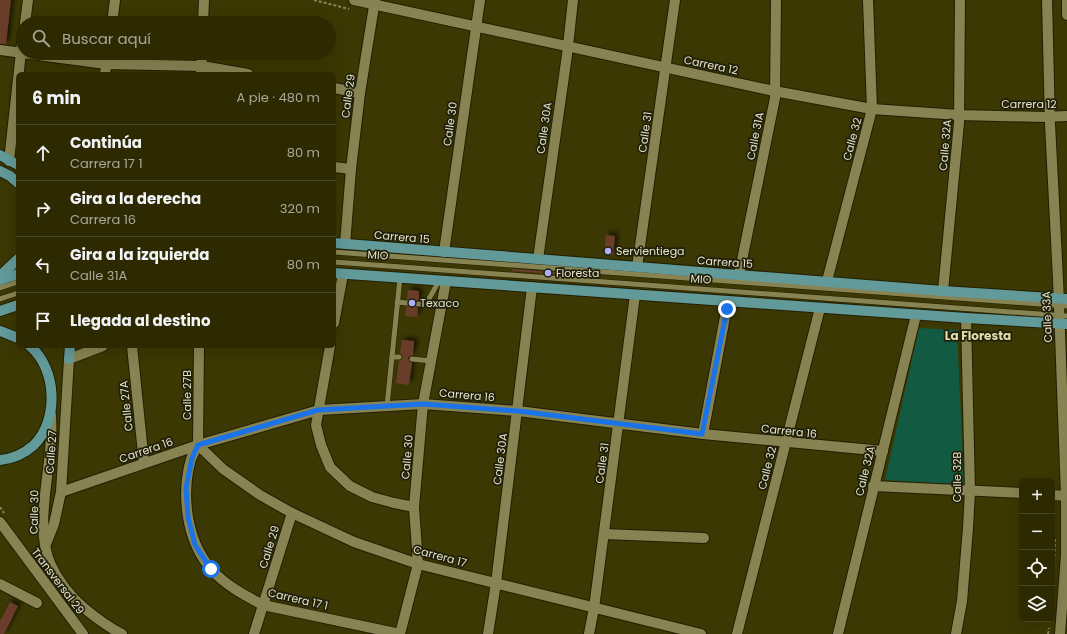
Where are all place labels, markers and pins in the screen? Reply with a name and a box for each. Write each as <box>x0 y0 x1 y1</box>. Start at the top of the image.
place label: Servientiega <box>616 243 685 259</box>
marker: Servientiega <box>603 246 613 256</box>
place label: Floresta <box>556 265 599 281</box>
marker: Floresta <box>543 268 553 278</box>
place label: Texaco <box>420 295 459 311</box>
marker: Texaco <box>407 298 417 308</box>

